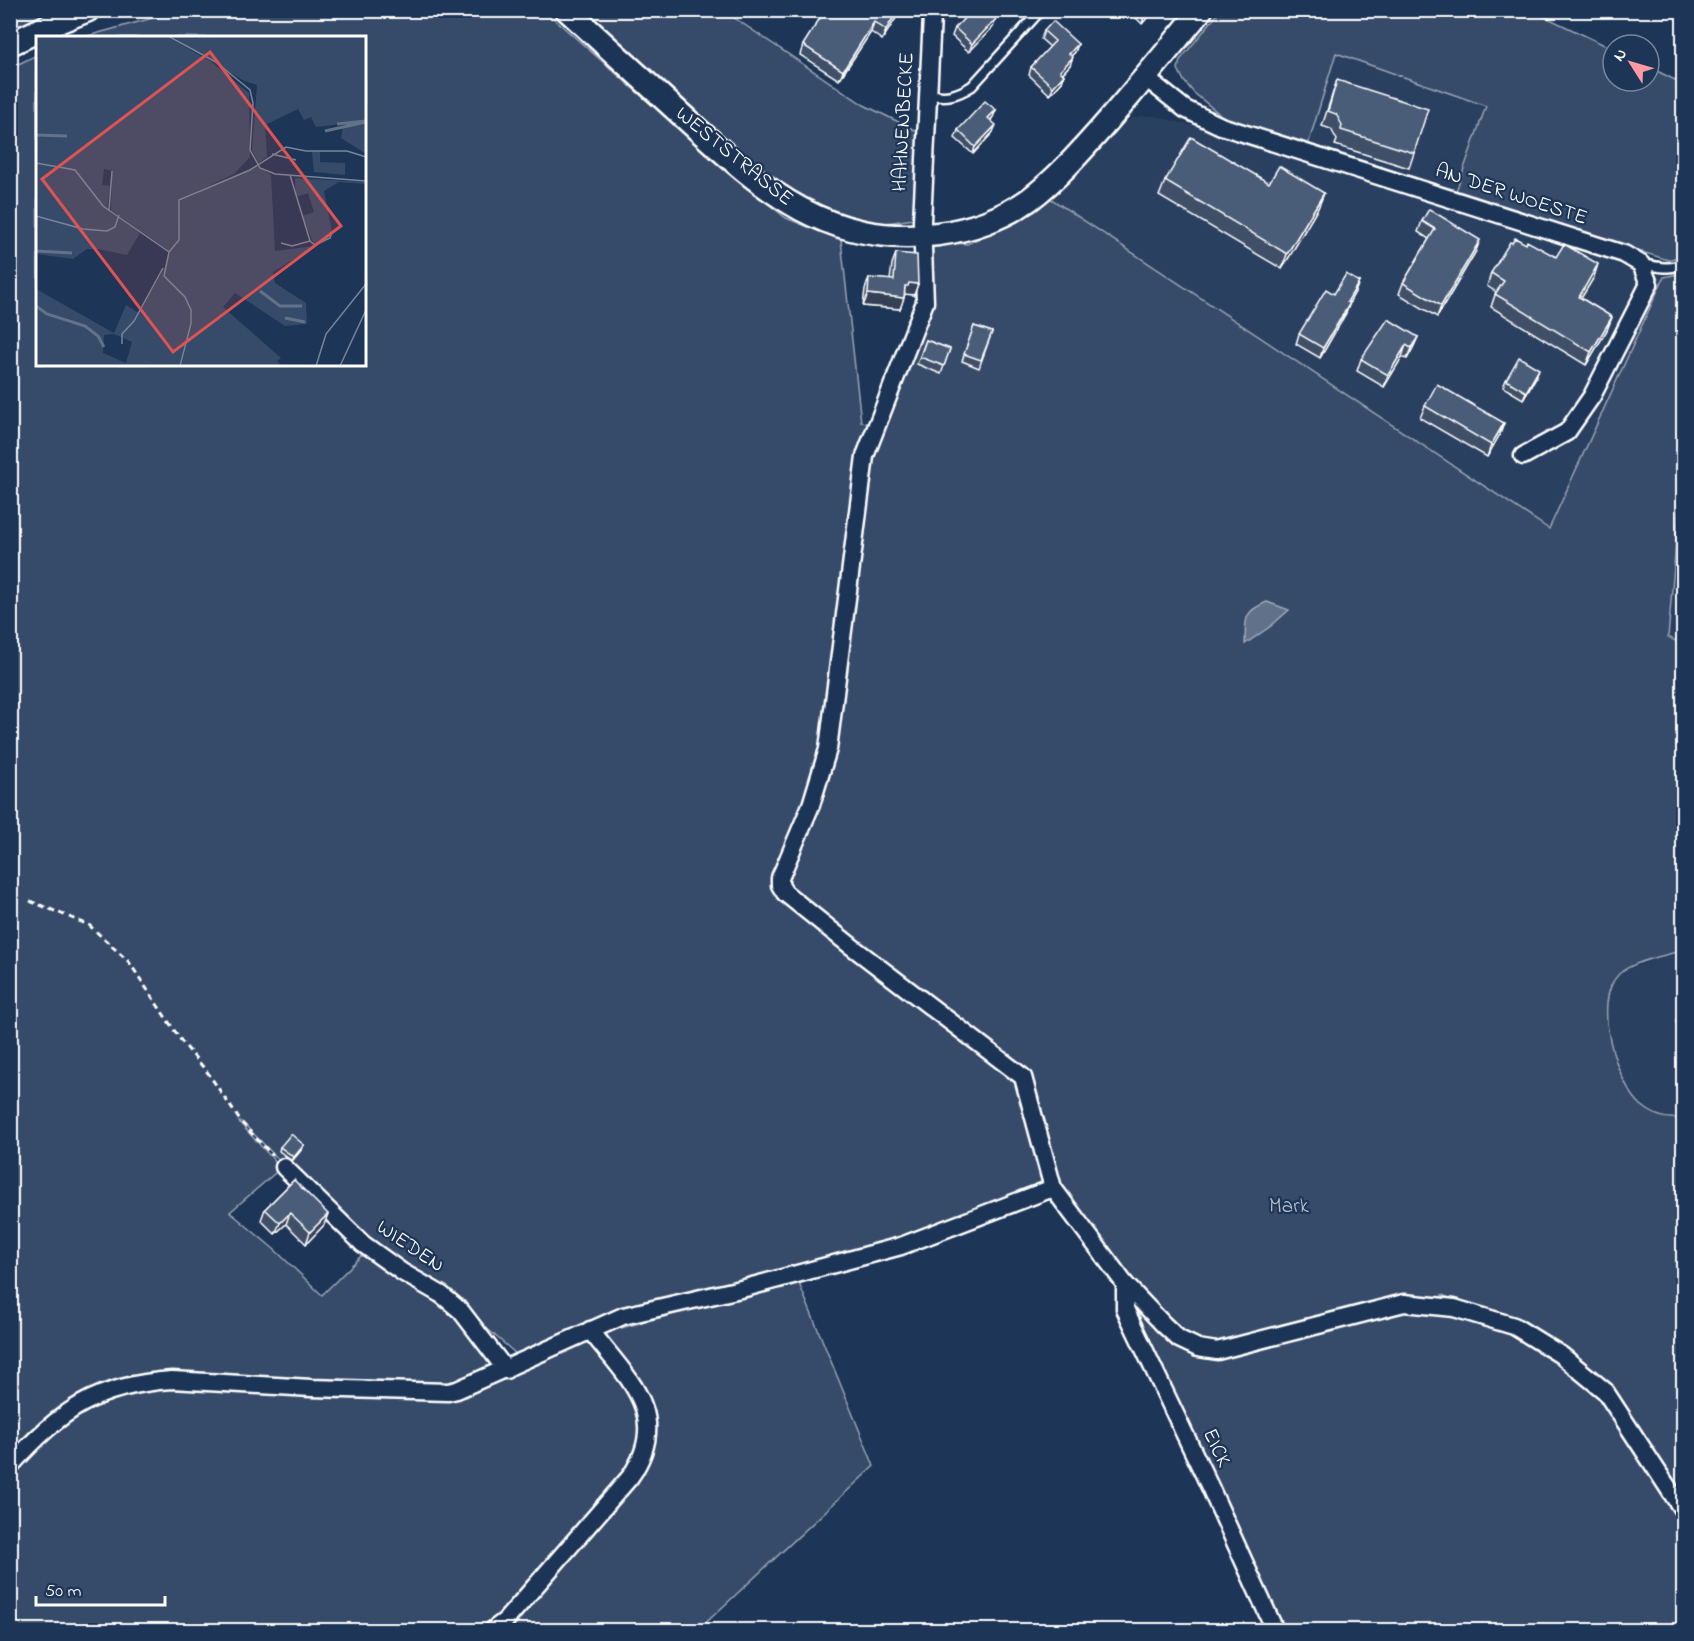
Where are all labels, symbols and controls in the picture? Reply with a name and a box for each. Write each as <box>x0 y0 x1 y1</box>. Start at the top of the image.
north arrow <box>1601 33 1661 93</box>
inset map <box>36 36 366 366</box>
text: N <box>1608 43 1634 67</box>
street label: HAHNENBECKE <box>885 51 923 193</box>
street label: WESTSTRASSE <box>668 100 800 214</box>
street label: AN DER WOESTE <box>1431 156 1591 234</box>
park label: Mark <box>1269 1192 1310 1222</box>
street label: WIEDEN <box>370 1213 450 1281</box>
street label: EICK <box>1194 1424 1238 1473</box>
scale bar <box>36 1569 165 1607</box>
text: 50 m <box>45 1579 82 1605</box>

